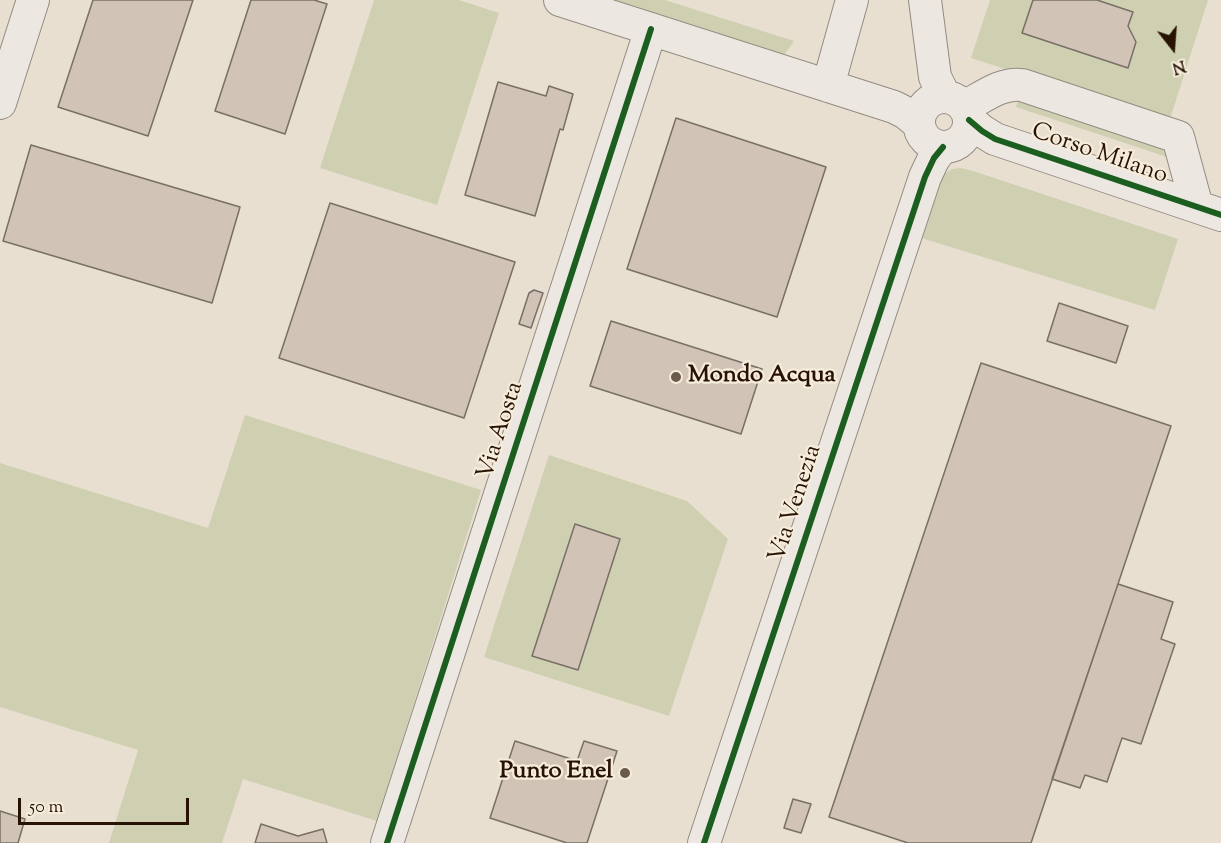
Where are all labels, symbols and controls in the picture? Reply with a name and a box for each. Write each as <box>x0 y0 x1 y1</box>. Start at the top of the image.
north arrow <box>1143 18 1203 78</box>
text: N <box>1169 53 1188 79</box>
street label: Corso Milano <box>1027 118 1171 192</box>
place label: Mondo Acqua <box>688 363 836 391</box>
marker: Mondo Acqua <box>669 370 683 384</box>
street label: Via Aosta <box>473 378 531 484</box>
street label: Via Venezia <box>765 442 829 566</box>
place label: Punto Enel <box>499 759 613 787</box>
marker: Punto Enel <box>618 766 632 780</box>
scale bar <box>21 786 192 824</box>
text: 50 m <box>29 795 63 821</box>

